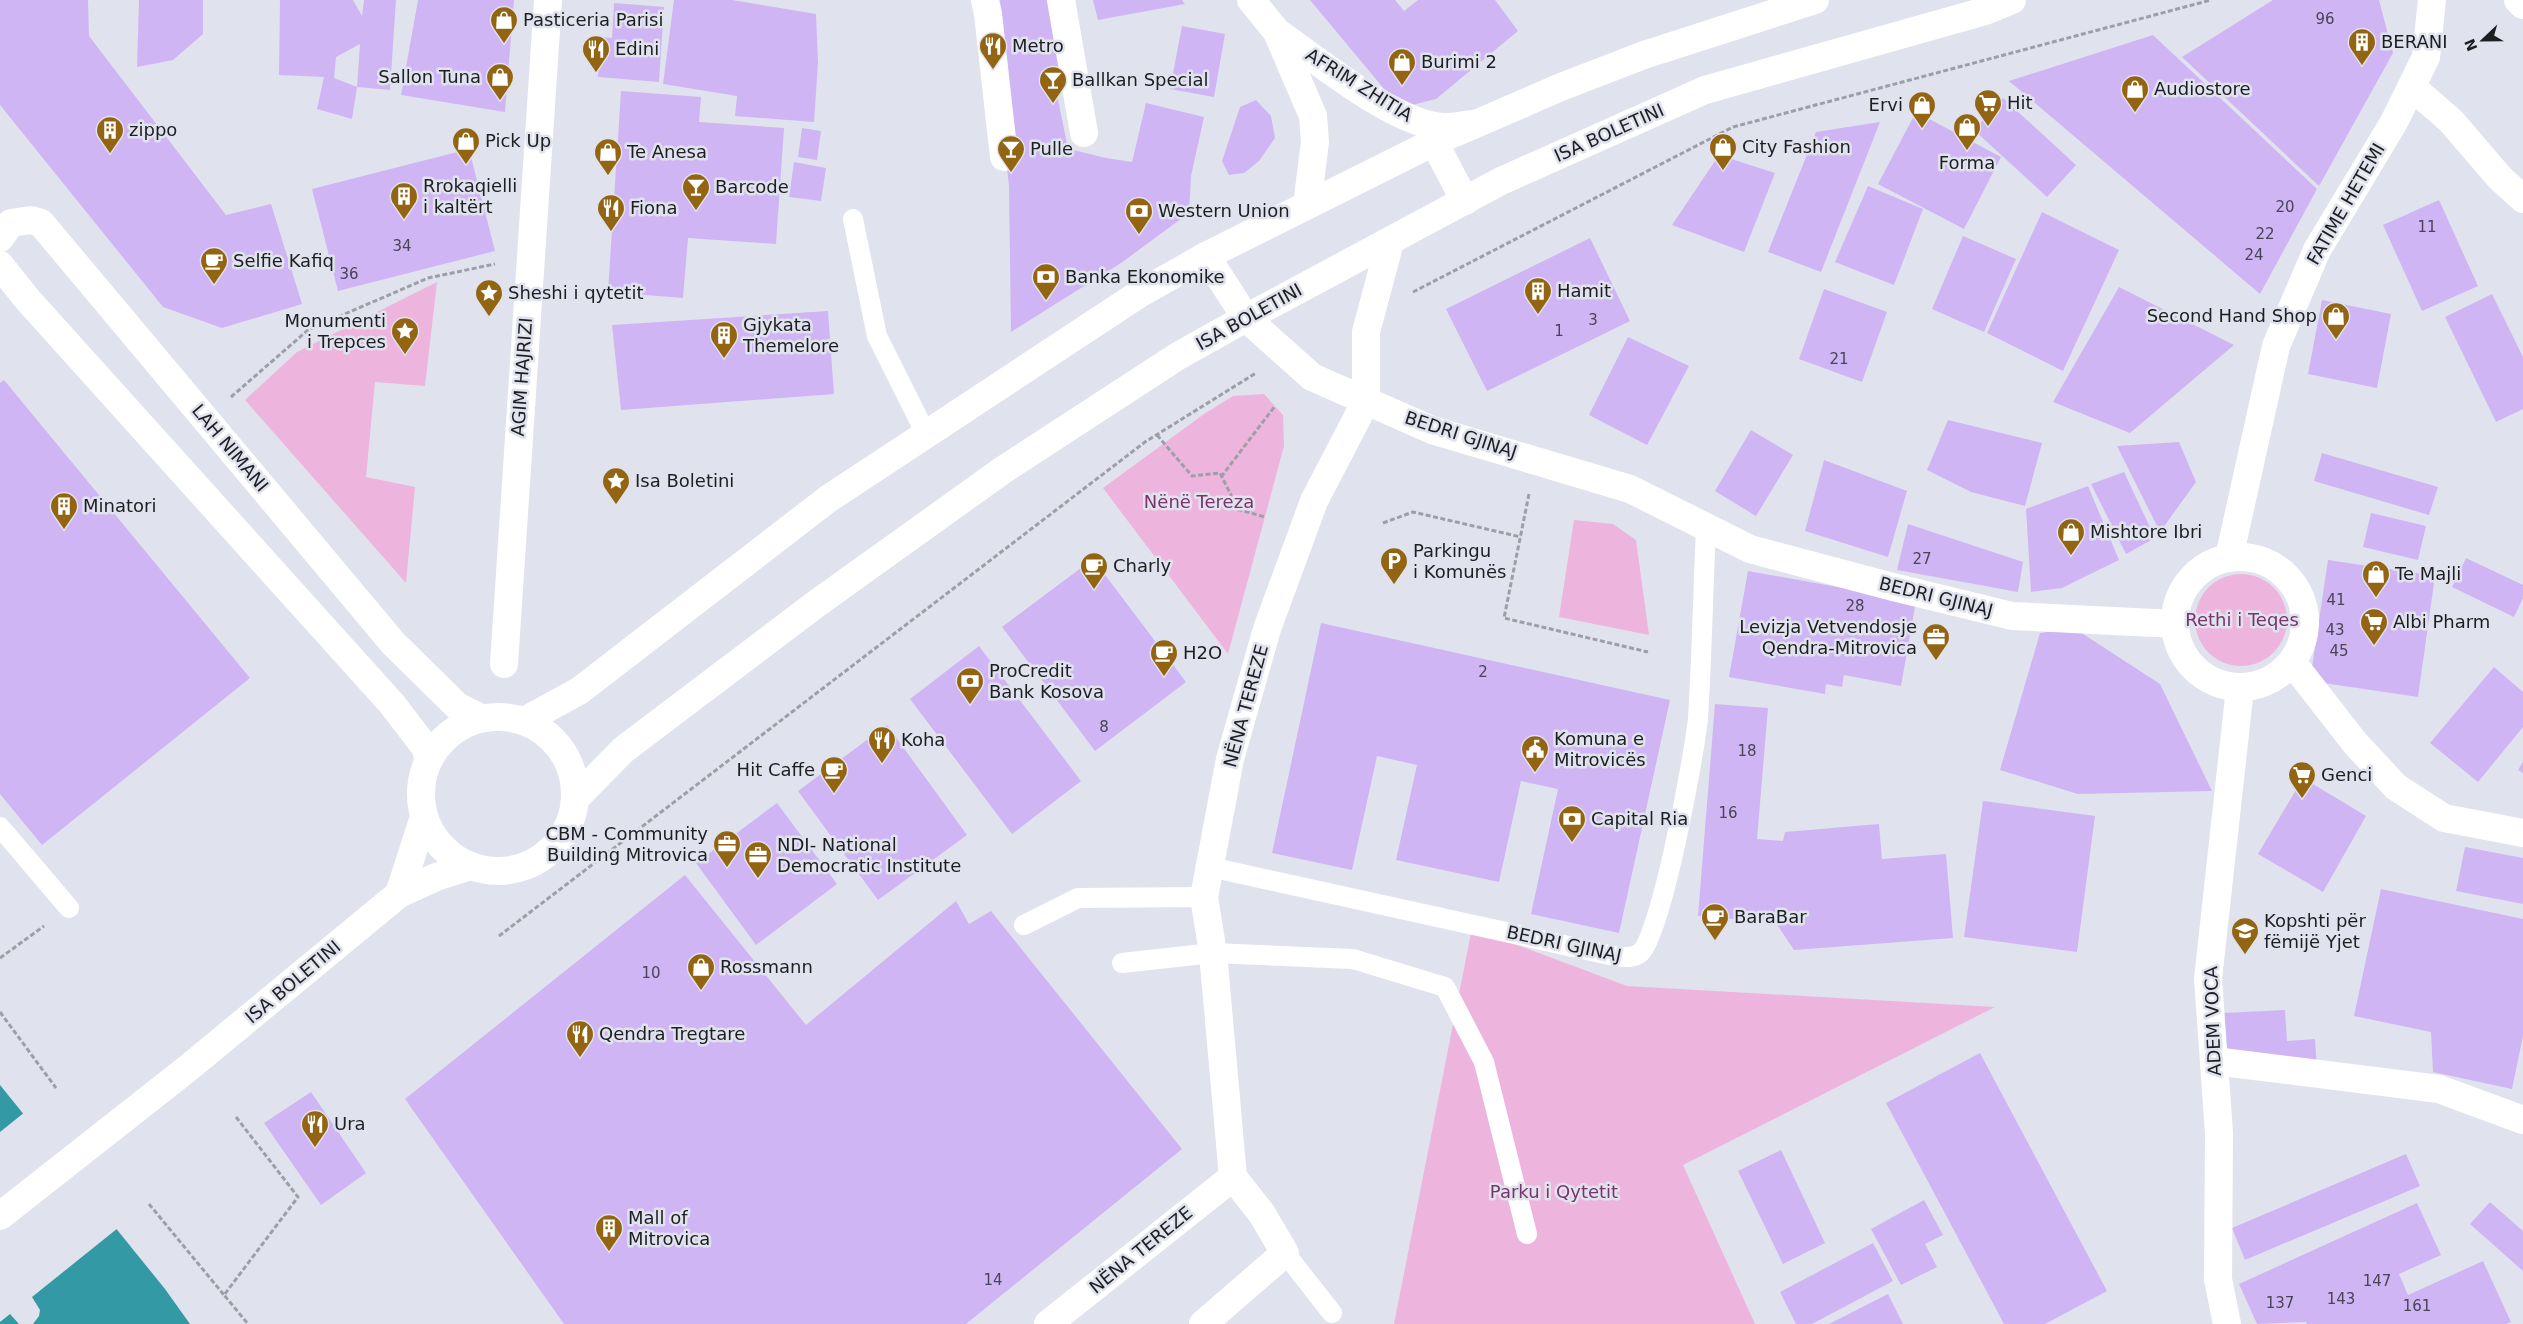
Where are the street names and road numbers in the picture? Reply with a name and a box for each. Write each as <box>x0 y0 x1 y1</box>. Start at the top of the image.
street label: AFRIM ZHITIA <box>1302 43 1417 126</box>
street label: ISA BOLETINI <box>1551 99 1667 166</box>
street label: FATIME HETEMI <box>2302 139 2389 268</box>
street label: ISA BOLETINI <box>1192 279 1305 354</box>
street label: AGIM HAJRIZI <box>507 317 536 437</box>
street label: LAH NIMANI <box>188 400 273 496</box>
street label: BEDRI GJINAJ <box>1402 406 1520 463</box>
street label: BEDRI GJINAJ <box>1877 572 1995 621</box>
street label: NËNA TEREZE <box>1219 642 1272 770</box>
street label: BEDRI GJINAJ <box>1505 921 1623 966</box>
street label: ISA BOLETINI <box>241 936 345 1028</box>
street label: ADEM VOCA <box>2200 965 2225 1076</box>
street label: NËNA TEREZE <box>1085 1202 1196 1298</box>

